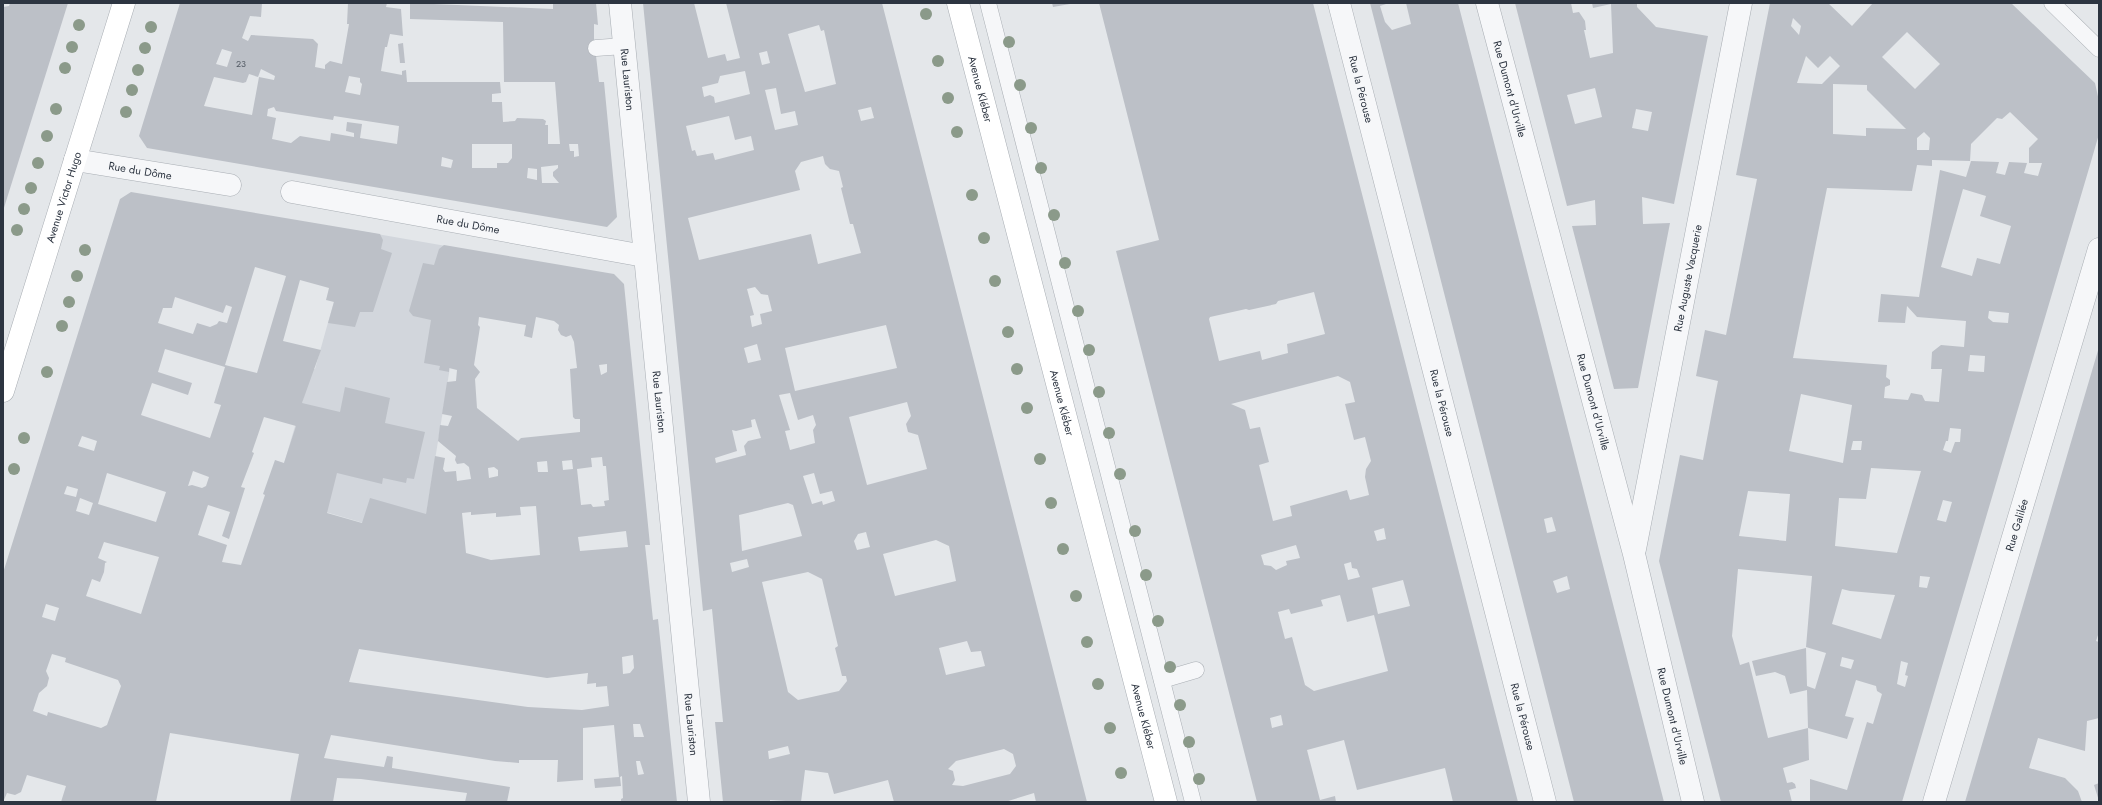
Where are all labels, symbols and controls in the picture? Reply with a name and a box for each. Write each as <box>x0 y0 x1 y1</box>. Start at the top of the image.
street label: Rue Dumont d'Urville <box>1489 39 1531 139</box>
street label: Rue Lauriston <box>617 48 639 112</box>
street label: Avenue Kléber <box>964 54 997 124</box>
street label: Rue la Pérouse <box>1345 54 1378 125</box>
house number: 23 <box>236 57 246 70</box>
street label: Avenue Victor Hugo <box>42 150 85 245</box>
street label: Rue du Dôme <box>107 158 173 184</box>
street label: Rue du Dôme <box>435 210 501 238</box>
street label: Rue Auguste Vacquerie <box>1669 223 1706 333</box>
street label: Rue Dumont d'Urville <box>1573 352 1614 452</box>
street label: Avenue Kléber <box>1046 368 1078 438</box>
street label: Rue la Pérouse <box>1426 368 1459 439</box>
street label: Rue Lauriston <box>648 370 670 434</box>
street label: Rue Galilée <box>2001 497 2032 553</box>
street label: Rue Dumont d'Urville <box>1653 666 1692 767</box>
street label: Avenue Kléber <box>1127 681 1160 751</box>
street label: Rue la Pérouse <box>1507 681 1539 752</box>
street label: Rue Lauriston <box>680 693 702 756</box>

